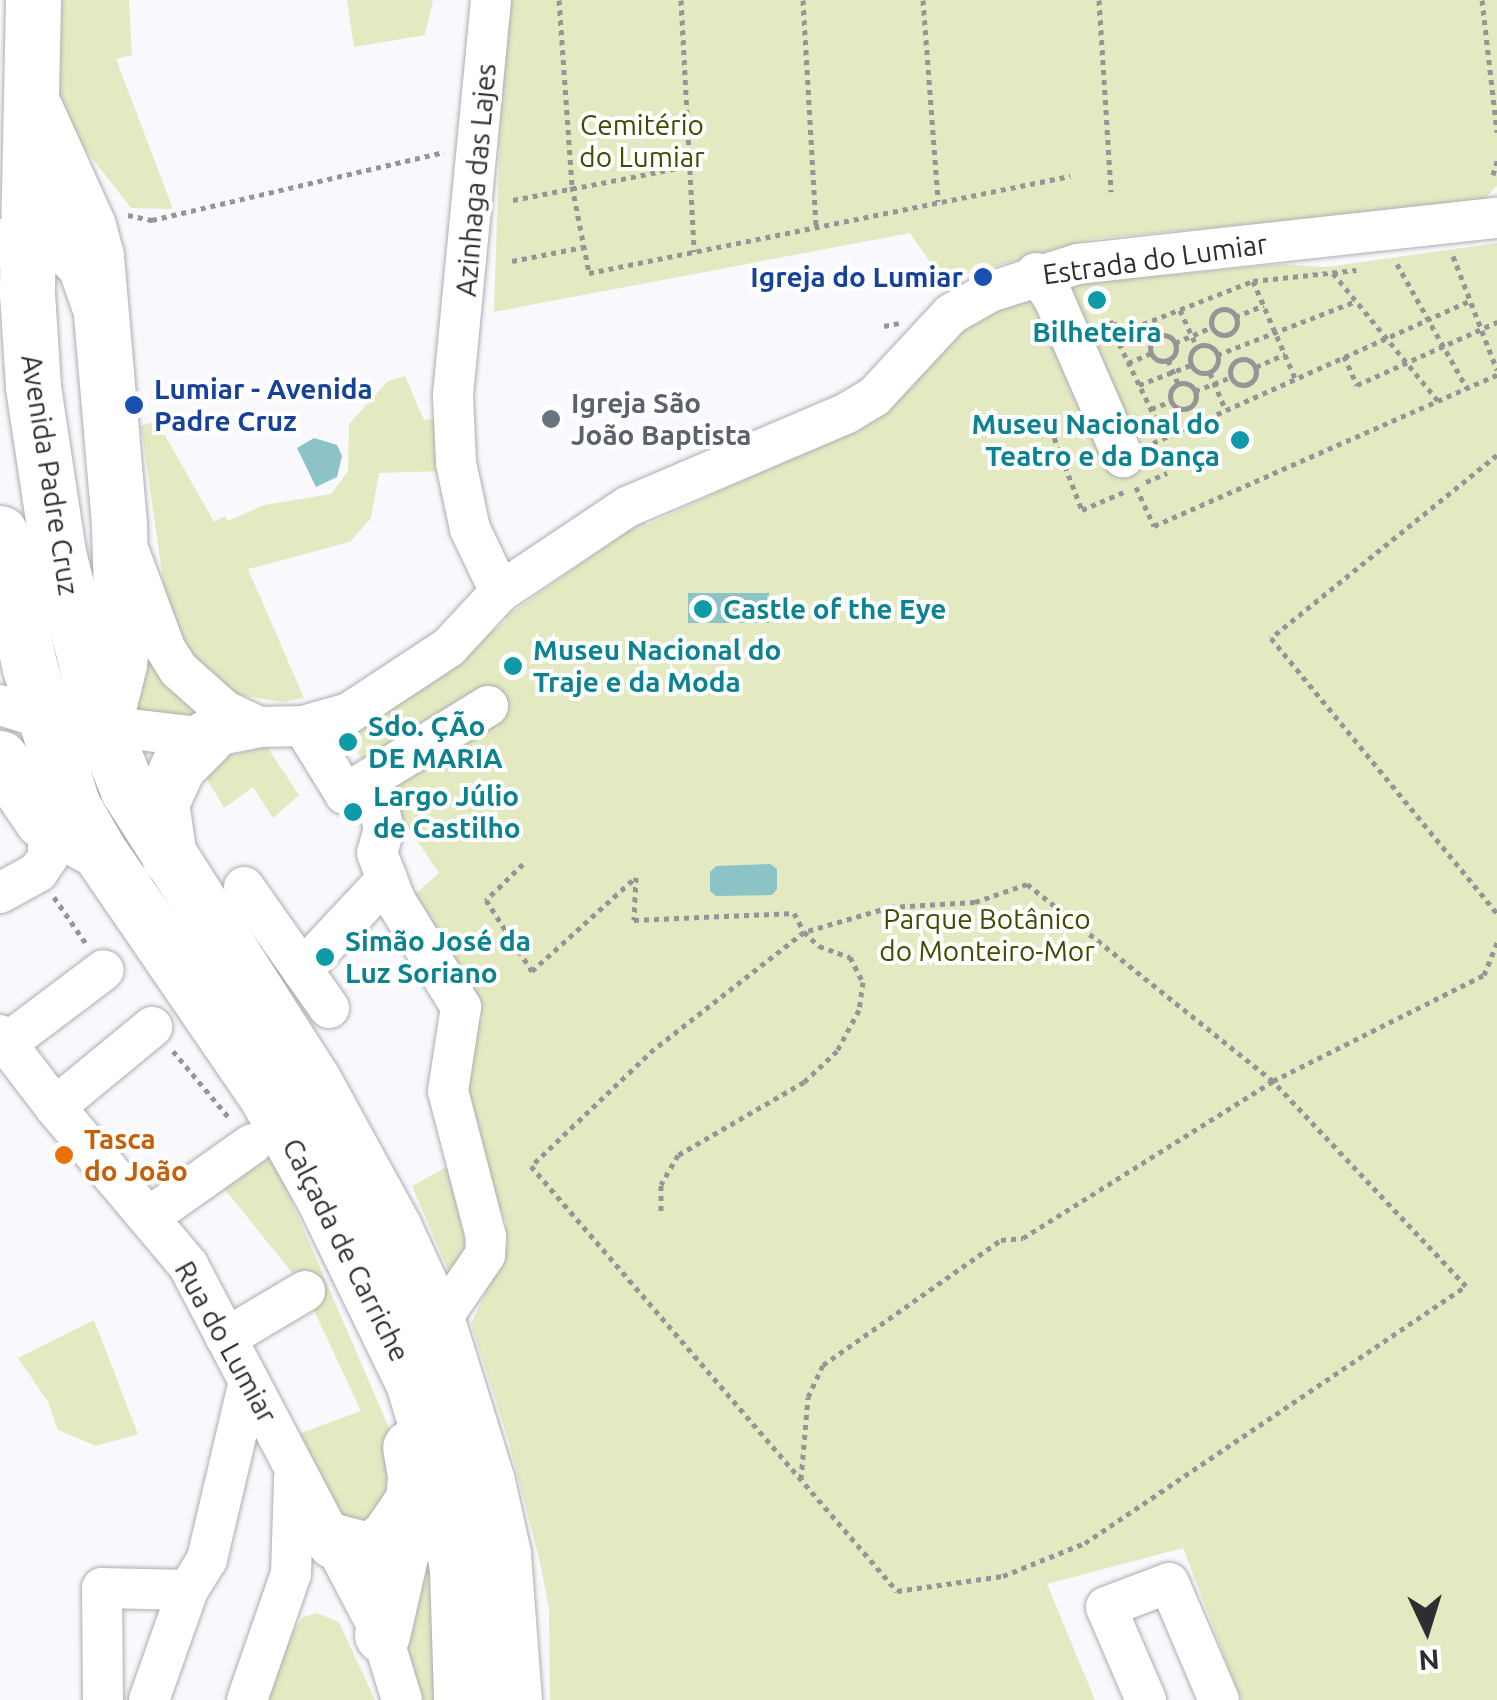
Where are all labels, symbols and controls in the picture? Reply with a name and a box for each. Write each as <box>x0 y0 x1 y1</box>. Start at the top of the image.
street label: Azinhaga das Lajes <box>449 62 503 298</box>
park label: Cemitério do Lumiar <box>579 108 705 174</box>
street label: Estrada do Lumiar <box>1041 227 1269 291</box>
place label: Igreja do Lumiar <box>750 260 963 294</box>
marker: Igreja do Lumiar <box>972 266 994 288</box>
marker: Bilheteira <box>1086 289 1108 311</box>
place label: Bilheteira <box>1032 315 1162 349</box>
street label: Avenida Padre Cruz <box>14 352 86 598</box>
place label: Lumiar - Avenida Padre Cruz <box>154 372 373 438</box>
place label: Igreja São João Baptista <box>571 386 752 452</box>
marker: Lumiar - Avenida Padre Cruz <box>123 394 145 416</box>
place label: Museu Nacional do Teatro e da Dança <box>972 407 1220 473</box>
marker: Igreja São João Baptista <box>540 408 562 430</box>
marker: Museu Nacional do Teatro e da Dança <box>1229 429 1251 451</box>
place label: Castle of the Eye <box>723 592 946 626</box>
marker: Castle of the Eye <box>692 598 714 620</box>
place label: Museu Nacional do Traje e da Moda <box>533 633 781 699</box>
marker: Museu Nacional do Traje e da Moda <box>502 655 524 677</box>
place label: Sdo. ÇÃo DE MARIA <box>368 709 503 775</box>
marker: Sdo. ÇÃo DE MARIA <box>337 731 359 753</box>
place label: Largo Júlio de Castilho <box>373 779 521 845</box>
marker: Largo Júlio de Castilho <box>342 801 364 823</box>
park label: Parque Botânico do Monteiro-Mor <box>879 902 1095 968</box>
place label: Simão José da Luz Soriano <box>345 924 531 990</box>
marker: Simão José da Luz Soriano <box>314 946 336 968</box>
place label: Tasca do João <box>84 1122 188 1188</box>
street label: Calçada de Carriche <box>275 1133 417 1367</box>
marker: Tasca do João <box>53 1144 75 1166</box>
street label: Rua do Lumiar <box>168 1255 284 1429</box>
north arrow <box>1377 1580 1477 1680</box>
text: N <box>1418 1644 1441 1677</box>

